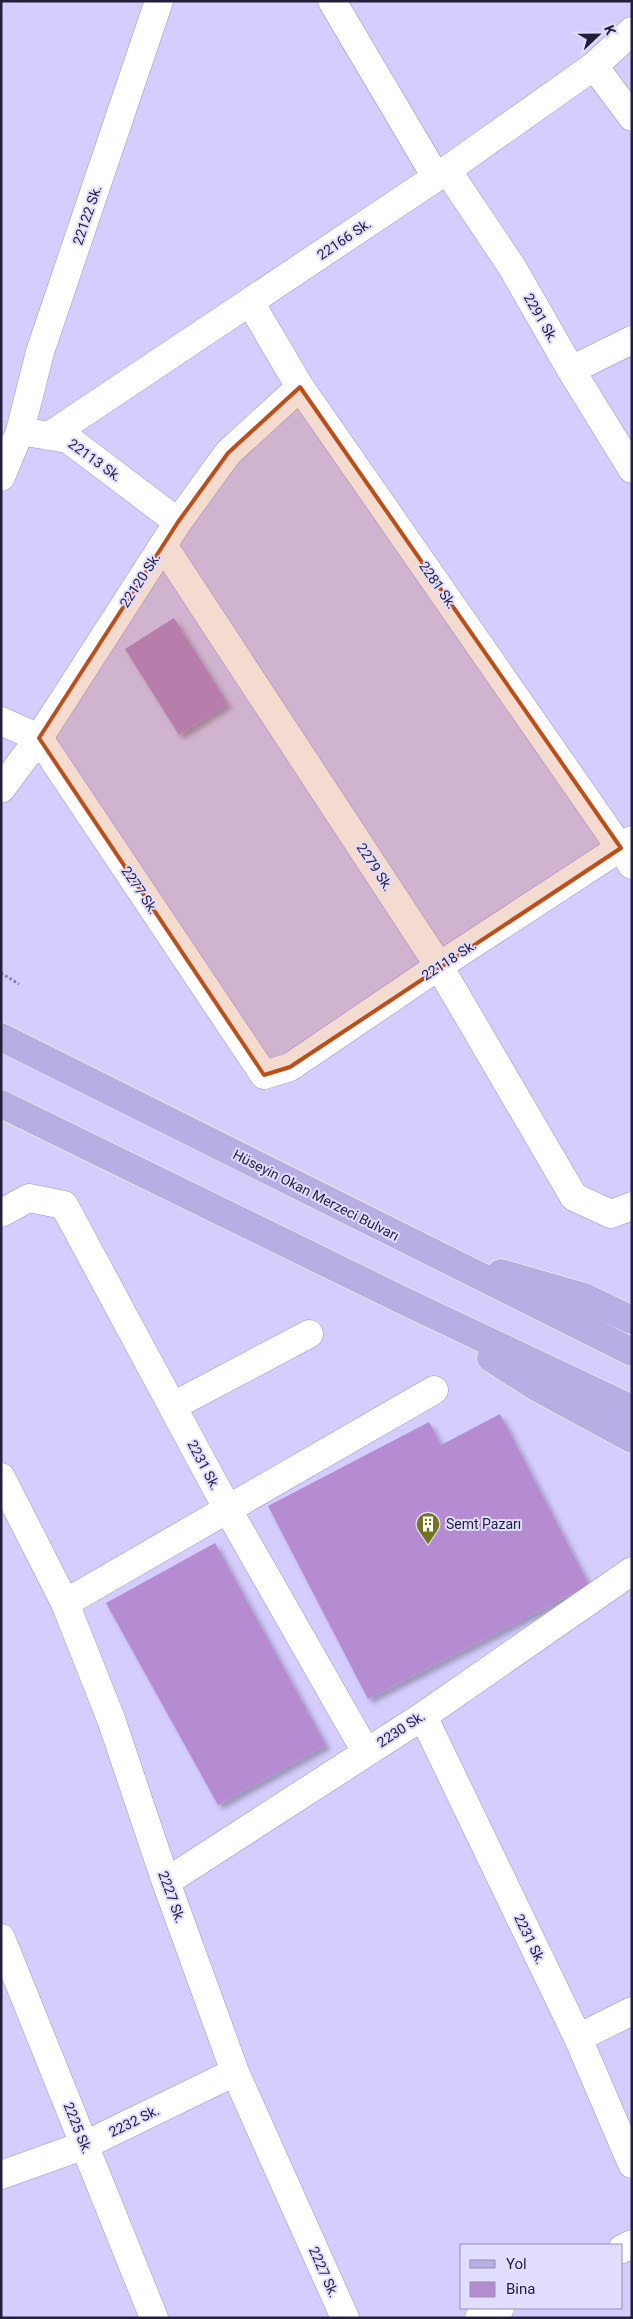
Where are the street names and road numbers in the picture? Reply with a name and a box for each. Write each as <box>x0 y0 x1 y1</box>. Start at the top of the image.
street label: 22122 Sk. <box>69 183 105 247</box>
street label: 22166 Sk. <box>314 215 374 263</box>
street label: 2291 Sk. <box>521 291 561 345</box>
street label: 22113 Sk. <box>65 435 125 485</box>
street label: 22120 Sk. <box>116 550 164 610</box>
street label: 2281 Sk. <box>416 558 460 612</box>
street label: 2279 Sk. <box>354 840 396 894</box>
street label: 2277 Sk. <box>118 863 162 917</box>
street label: 22118 Sk. <box>419 936 479 984</box>
street label: Hüseyin Okan Merzeci Bulvarı <box>230 1146 402 1244</box>
street label: 2231 Sk. <box>184 1437 224 1493</box>
street label: 2230 Sk. <box>374 1708 428 1750</box>
street label: 2227 Sk. <box>155 1869 189 1925</box>
street label: 2231 Sk. <box>511 1911 549 1967</box>
street label: 2225 Sk. <box>60 2100 96 2156</box>
street label: 2232 Sk. <box>106 2102 162 2140</box>
street label: 2227 Sk. <box>306 2244 342 2300</box>

